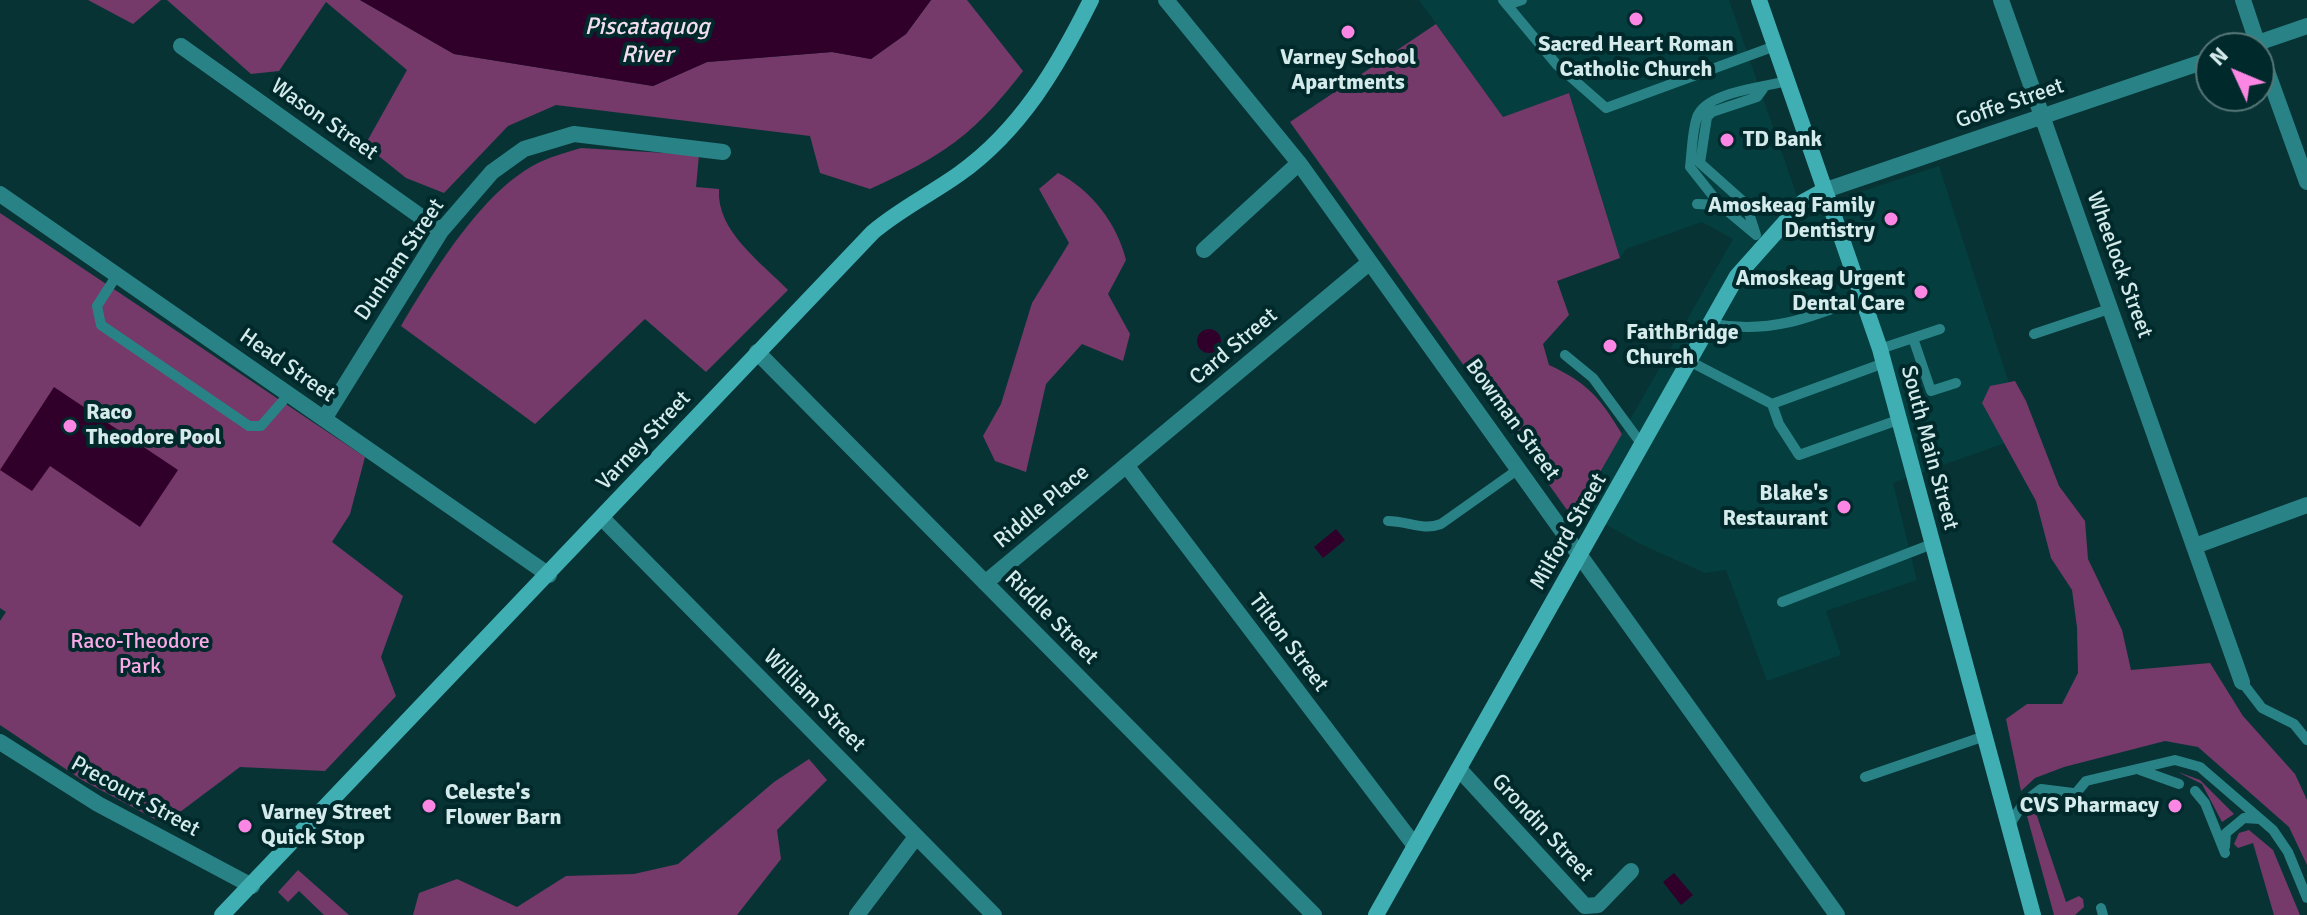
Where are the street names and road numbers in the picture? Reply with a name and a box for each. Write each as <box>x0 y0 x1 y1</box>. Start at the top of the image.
street label: Goffe Street <box>1953 73 2067 135</box>
street label: Wason Street <box>266 74 382 166</box>
street label: Wheelock Street <box>2080 188 2158 342</box>
street label: Dunham Street <box>350 194 450 326</box>
street label: Card Street <box>1185 303 1283 391</box>
street label: Head Street <box>234 323 340 409</box>
street label: Bowman Street <box>1459 354 1565 486</box>
street label: South Main Street <box>1894 363 1964 533</box>
street label: Varney Street <box>591 386 697 496</box>
street label: Riddle Place <box>989 460 1095 554</box>
street label: Milford Street <box>1525 469 1613 595</box>
street label: Riddle Street <box>999 566 1103 670</box>
street label: Tilton Street <box>1243 589 1333 697</box>
street label: William Street <box>757 644 871 758</box>
street label: Precourt Street <box>66 751 204 843</box>
street label: Grondin Street <box>1486 769 1598 887</box>

